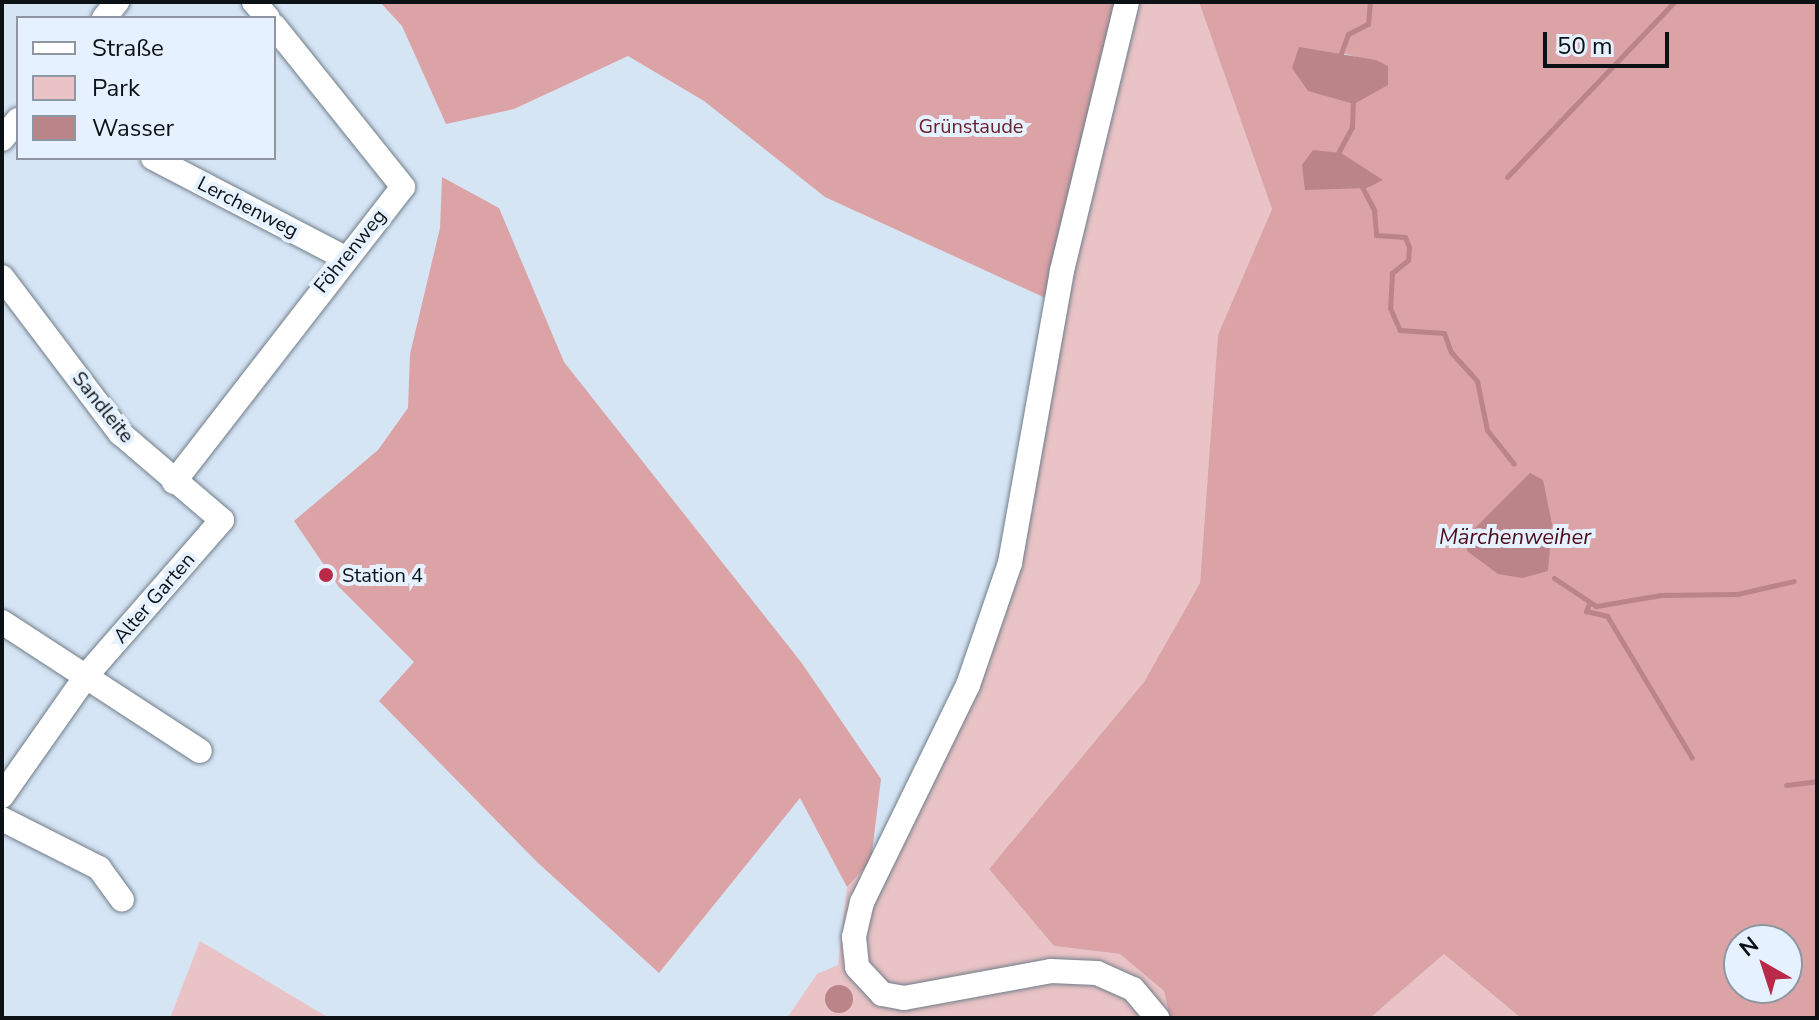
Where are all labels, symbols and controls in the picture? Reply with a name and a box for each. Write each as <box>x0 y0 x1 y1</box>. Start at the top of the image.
legend <box>16 16 276 160</box>
scale bar <box>1547 16 1673 66</box>
text: 50 m <box>1557 30 1613 62</box>
text: Straße <box>92 32 164 64</box>
text: Park <box>92 72 140 104</box>
text: Wasser <box>92 112 174 144</box>
park label: Grünstaude <box>919 114 1023 138</box>
street label: Lerchenweg <box>194 171 302 243</box>
street label: Föhrenweg <box>309 204 391 298</box>
street label: Sandleite <box>67 367 139 447</box>
water label: Märchenweiher <box>1439 525 1591 551</box>
street label: Alter Garten <box>108 548 200 648</box>
place label: Station 4 <box>342 563 423 587</box>
marker: Station 4 <box>317 566 335 584</box>
north arrow <box>1723 924 1803 1004</box>
text: N <box>1733 930 1765 964</box>

